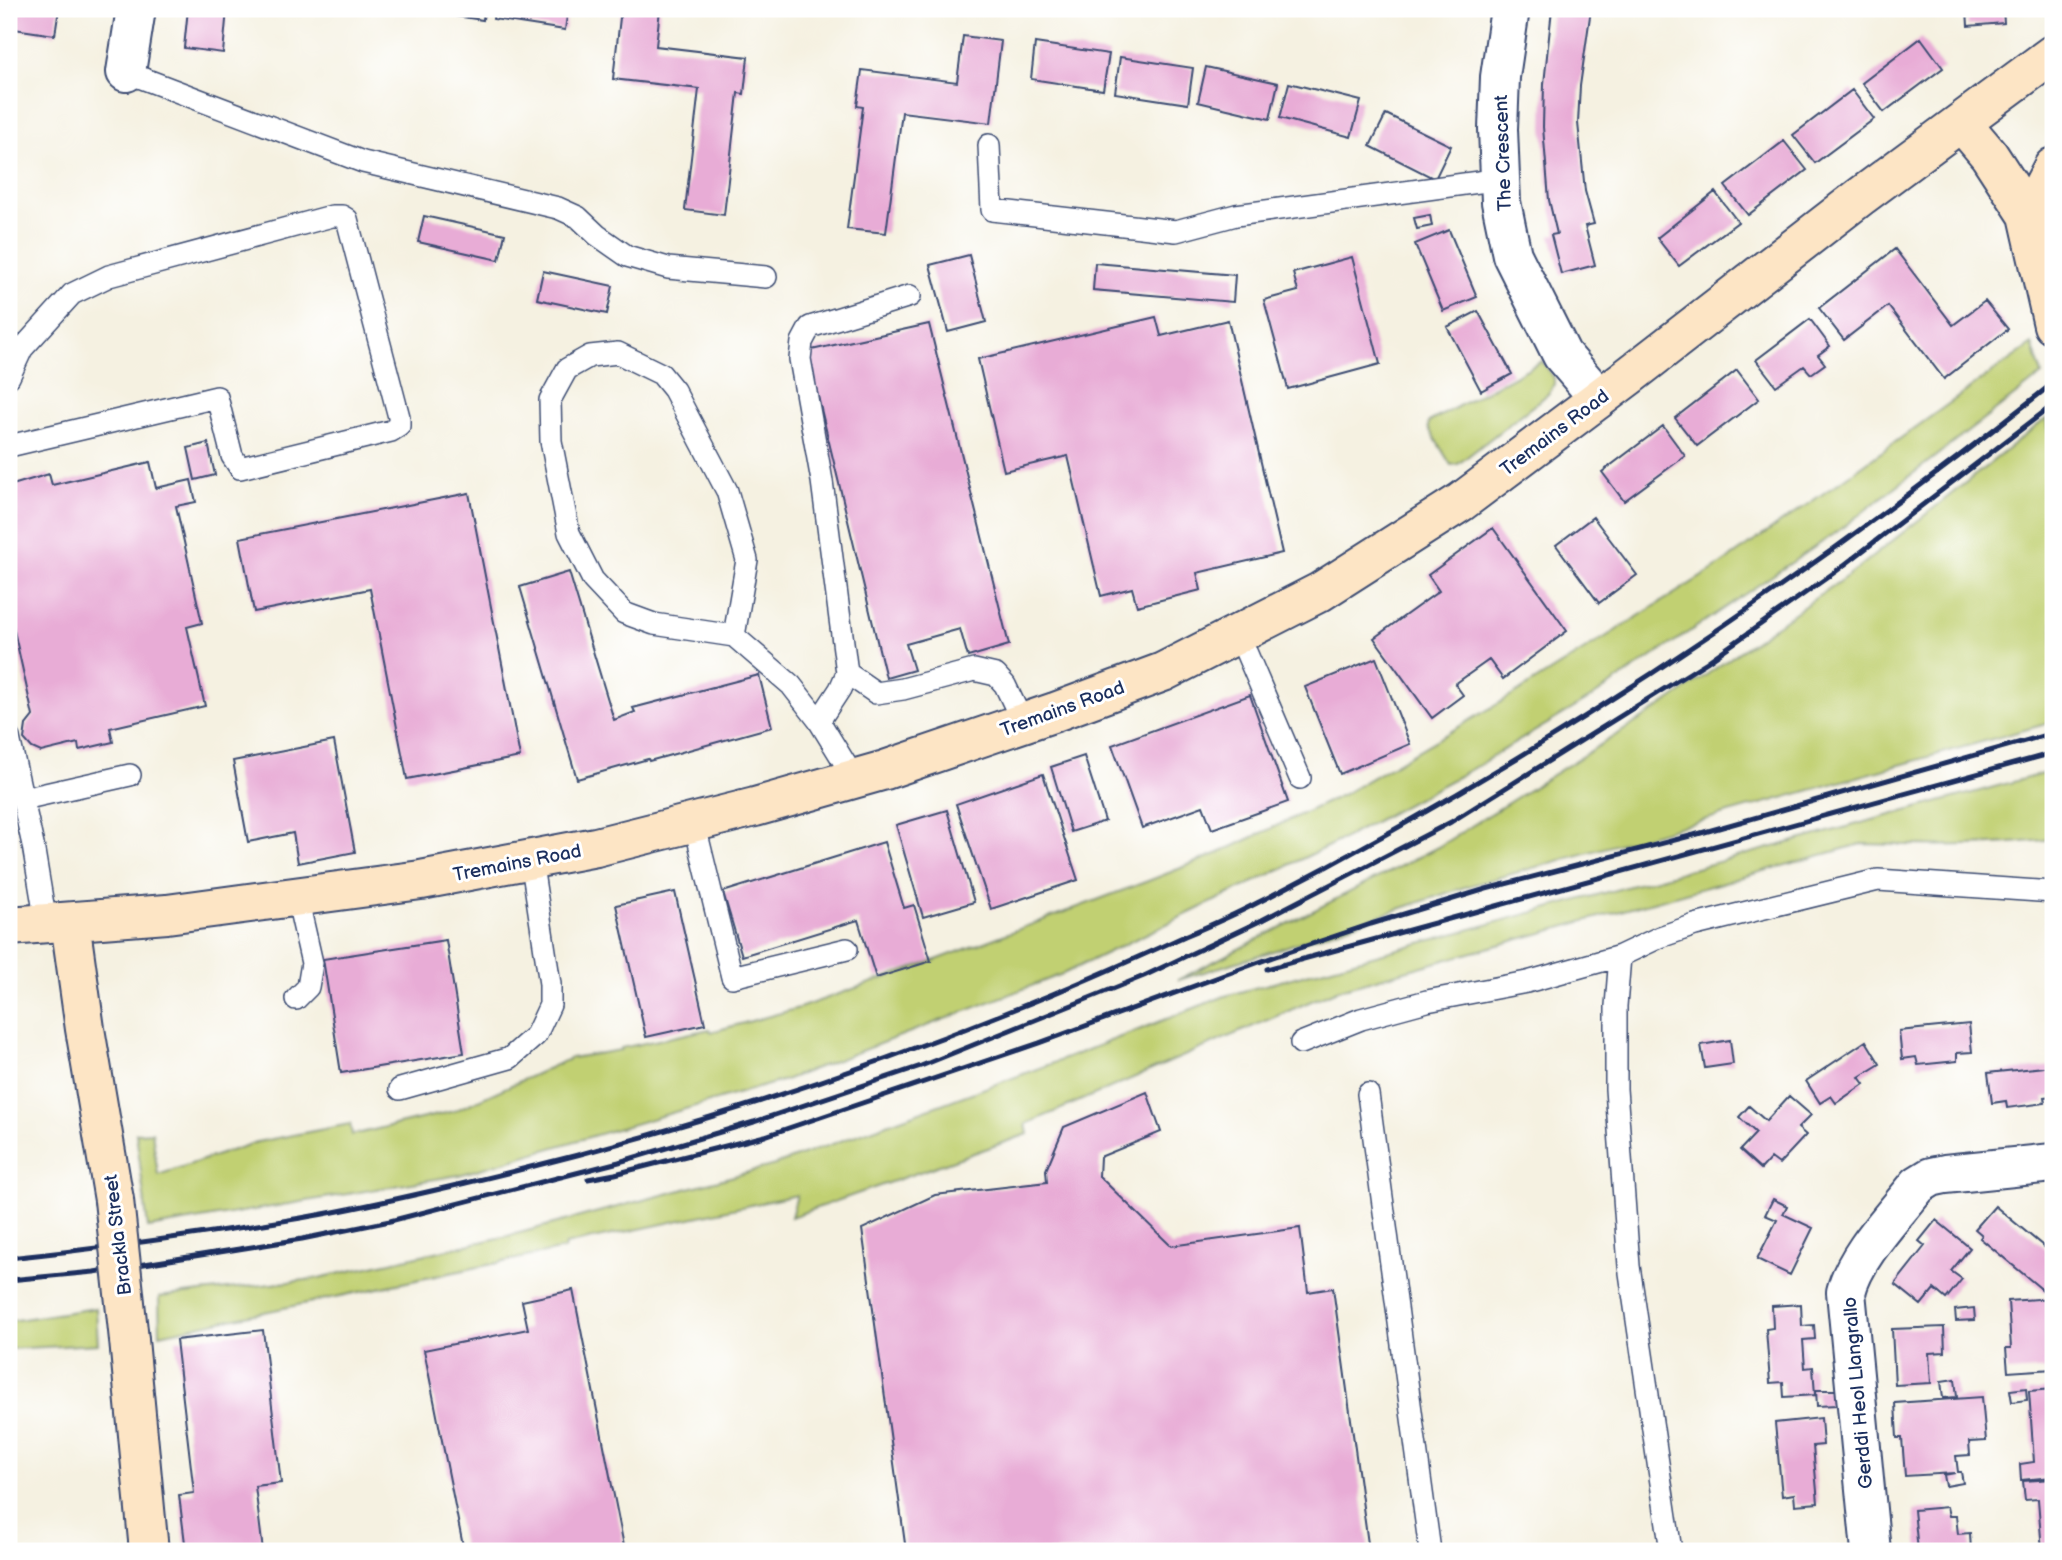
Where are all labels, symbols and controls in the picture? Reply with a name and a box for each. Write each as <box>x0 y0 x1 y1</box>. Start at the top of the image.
street label: The Crescent <box>1490 94 1517 212</box>
street label: Tremains Road <box>1496 385 1614 482</box>
street label: Tremains Road <box>997 676 1128 743</box>
street label: Tremains Road <box>451 840 583 887</box>
street label: Brackla Street <box>100 1173 137 1296</box>
street label: Gerddi Heol Llangrallo <box>1839 1296 1878 1490</box>

